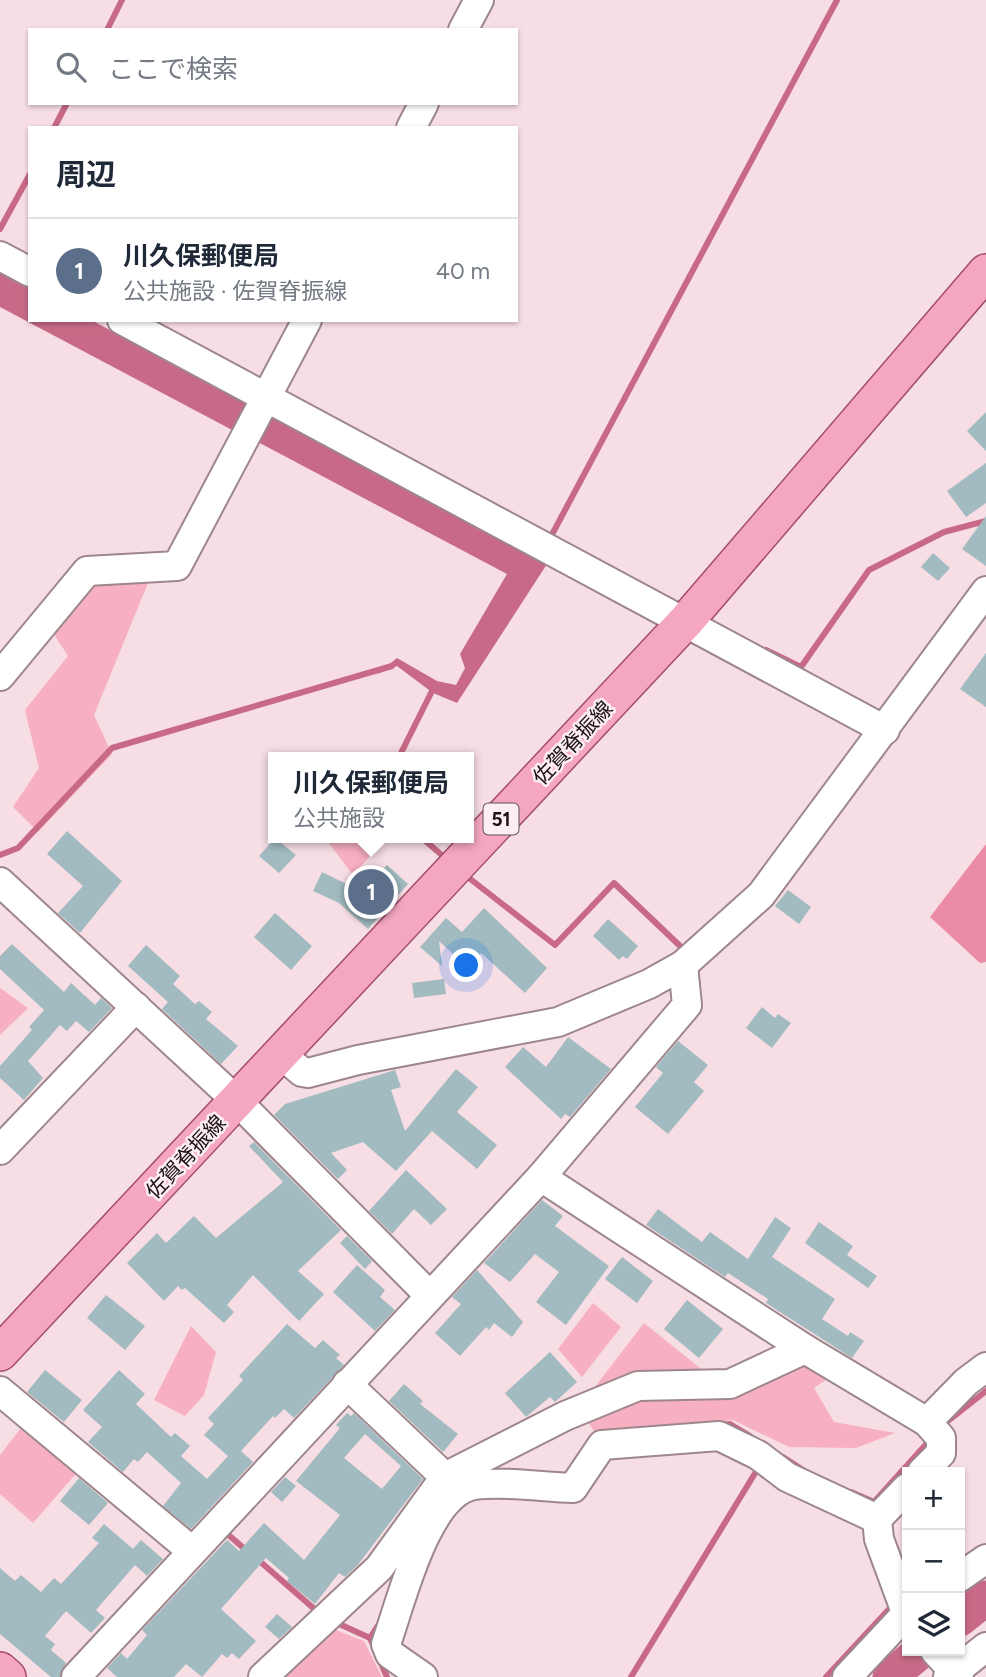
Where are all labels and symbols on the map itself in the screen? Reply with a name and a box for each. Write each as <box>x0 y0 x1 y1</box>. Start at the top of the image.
street label: 佐賀脊振線 <box>528 696 618 790</box>
road number: 51 <box>484 804 518 834</box>
pin: 1 <box>348 866 394 918</box>
your location <box>449 948 483 982</box>
street label: 佐賀脊振線 <box>141 1110 231 1204</box>

